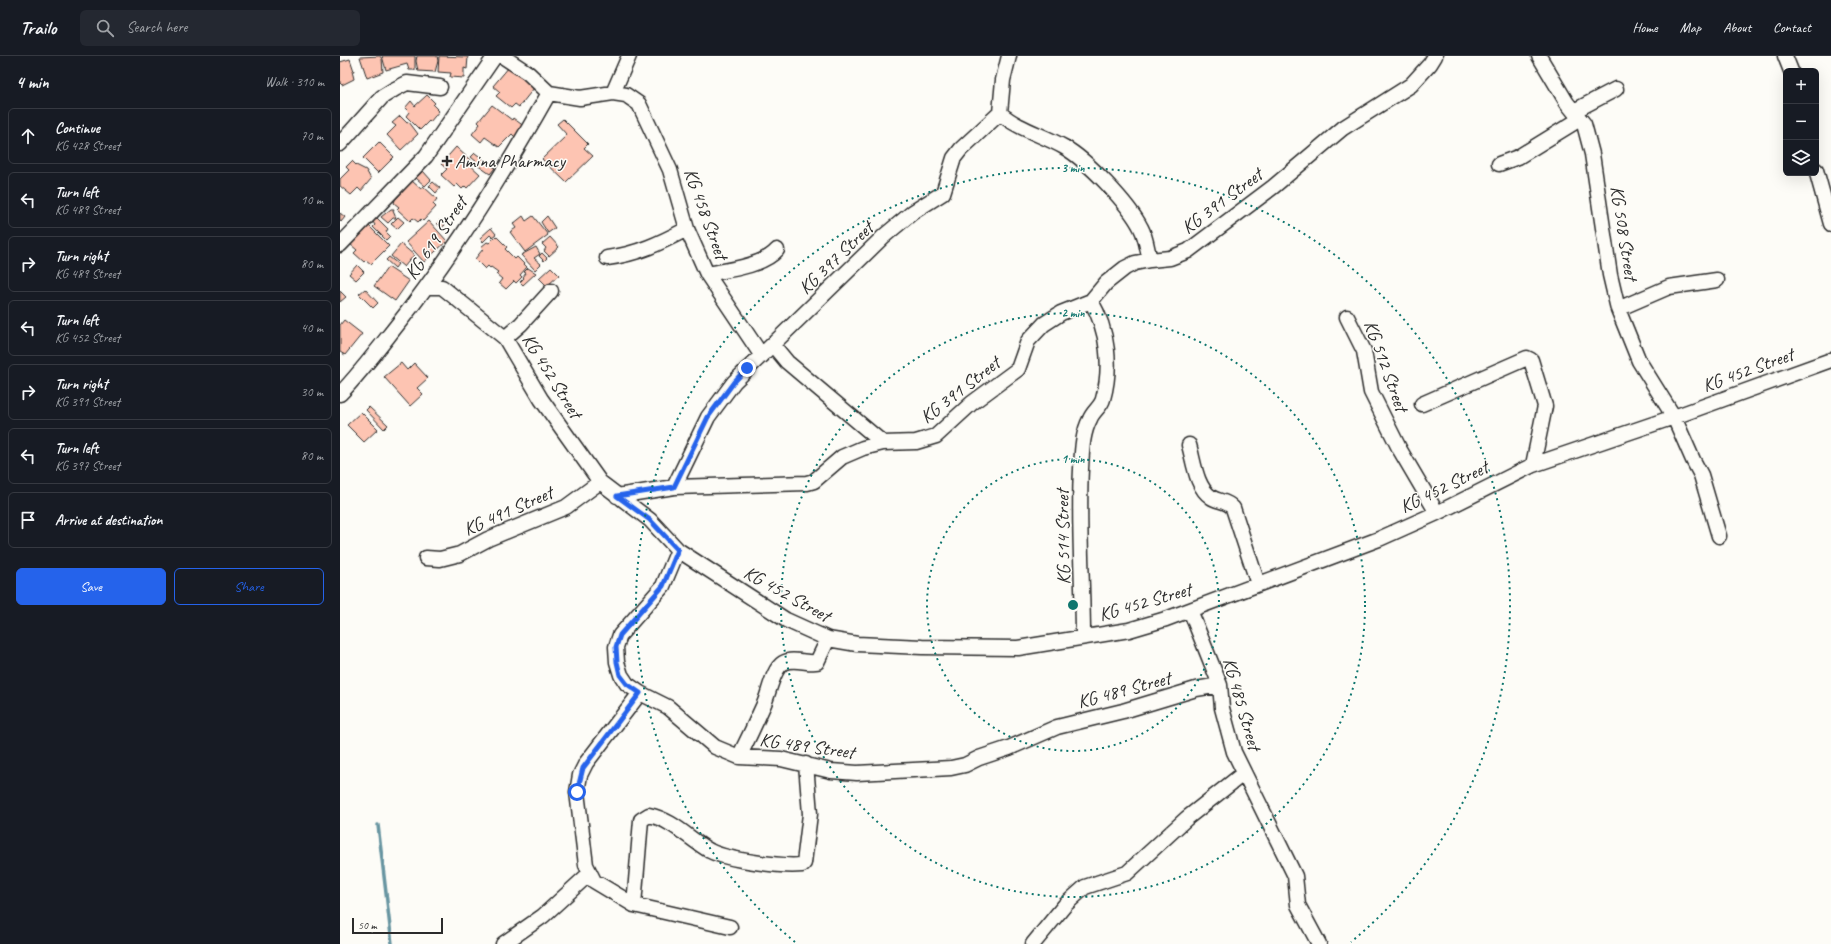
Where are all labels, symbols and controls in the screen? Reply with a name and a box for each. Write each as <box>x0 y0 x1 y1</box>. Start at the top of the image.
search box <box>80 10 360 46</box>
text: Trailo <box>20 16 56 40</box>
icon: search <box>94 17 116 39</box>
text: Search here <box>126 18 188 37</box>
text: Home <box>1632 19 1658 36</box>
text: Map <box>1680 19 1701 36</box>
text: About <box>1723 19 1751 36</box>
text: Contact <box>1773 19 1811 36</box>
map controls <box>1783 68 1819 176</box>
button: + <box>1783 68 1819 104</box>
text: 4 min <box>16 72 49 93</box>
text: Walk · 310 m <box>265 74 324 90</box>
button: − <box>1783 104 1819 140</box>
text: Continue <box>55 119 100 138</box>
icon: ahead <box>17 125 39 147</box>
text: 70 m <box>301 128 323 144</box>
text: KG 428 Street <box>55 138 120 154</box>
button: layers <box>1783 140 1819 176</box>
place label: Amina Pharmacy <box>455 149 567 173</box>
marker: Amina Pharmacy <box>442 156 452 166</box>
text: 3 min <box>1062 160 1085 176</box>
street label: KG 391 Street <box>1177 161 1269 239</box>
street label: KG 458 Street <box>678 165 734 265</box>
text: Turn left <box>55 183 98 202</box>
street label: KG 508 Street <box>1605 184 1644 285</box>
icon: left <box>17 189 39 211</box>
street label: KG 619 Street <box>399 190 474 284</box>
text: 10 m <box>301 192 323 208</box>
text: KG 489 Street <box>55 202 120 218</box>
street label: KG 397 Street <box>793 214 881 300</box>
text: Turn right <box>55 247 108 266</box>
icon: right <box>17 253 39 275</box>
text: 80 m <box>301 256 323 272</box>
text: KG 489 Street <box>55 266 120 282</box>
text: 2 min <box>1062 305 1085 321</box>
text: Turn left <box>55 311 98 330</box>
icon: left <box>17 317 39 339</box>
street label: KG 512 Street <box>1358 317 1414 417</box>
text: 40 m <box>301 320 323 336</box>
street label: KG 452 Street <box>517 329 589 425</box>
text: KG 452 Street <box>55 330 120 346</box>
street label: KG 452 Street <box>1699 342 1799 398</box>
street label: KG 391 Street <box>915 350 1007 429</box>
route end <box>738 359 756 377</box>
text: Turn right <box>55 375 108 394</box>
icon: right <box>17 381 39 403</box>
text: 30 m <box>301 384 323 400</box>
text: KG 391 Street <box>55 394 120 410</box>
text: Turn left <box>55 439 98 458</box>
icon: left <box>17 445 39 467</box>
text: 80 m <box>301 448 323 464</box>
text: 1 min <box>1062 451 1085 467</box>
street label: KG 452 Street <box>1396 454 1494 519</box>
text: KG 397 Street <box>55 458 120 474</box>
street label: KG 491 Street <box>460 480 559 541</box>
street label: KG 514 Street <box>1050 487 1076 585</box>
icon: arrive <box>17 509 39 531</box>
text: Arrive at destination <box>55 511 162 530</box>
street label: KG 452 Street <box>740 560 837 629</box>
button: Save <box>16 568 166 605</box>
button: Share <box>174 568 324 605</box>
street label: KG 452 Street <box>1096 577 1197 627</box>
centre of rings <box>1066 598 1080 612</box>
street label: KG 485 Street <box>1217 655 1267 756</box>
street label: KG 489 Street <box>1075 665 1176 714</box>
street label: KG 489 Street <box>758 727 858 765</box>
route start <box>568 783 586 801</box>
scale bar <box>352 916 443 935</box>
text: 50 m <box>358 918 377 932</box>

